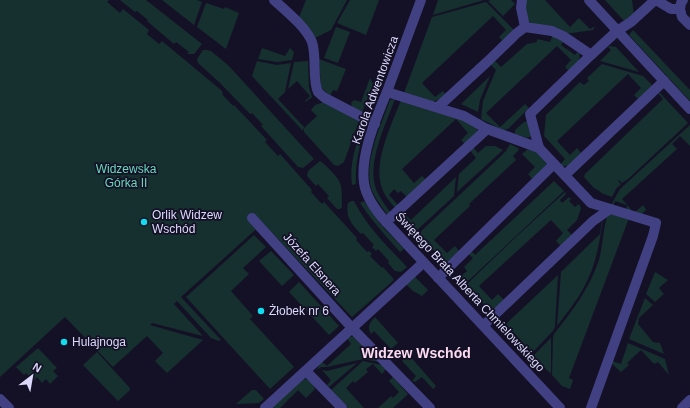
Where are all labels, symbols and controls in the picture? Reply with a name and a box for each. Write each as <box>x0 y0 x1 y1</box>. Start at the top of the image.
street label: Karola Adwentowicza <box>349 34 401 146</box>
park label: Widzewska Górka II <box>96 162 157 190</box>
place label: Orlik Widzew Wschód <box>152 208 222 236</box>
street label: Świętego Brata Alberta Chmielowskiego <box>392 209 549 375</box>
marker: Orlik Widzew Wschód <box>139 217 149 227</box>
street label: Józefa Elsnera <box>280 230 344 298</box>
place label: Żłobek nr 6 <box>269 304 329 318</box>
marker: Żłobek nr 6 <box>256 306 266 316</box>
place label: Hulajnoga <box>72 335 126 349</box>
marker: Hulajnoga <box>59 337 69 347</box>
district label: Widzew Wschód <box>361 345 471 361</box>
north arrow <box>12 356 52 396</box>
text: N <box>31 360 44 375</box>

